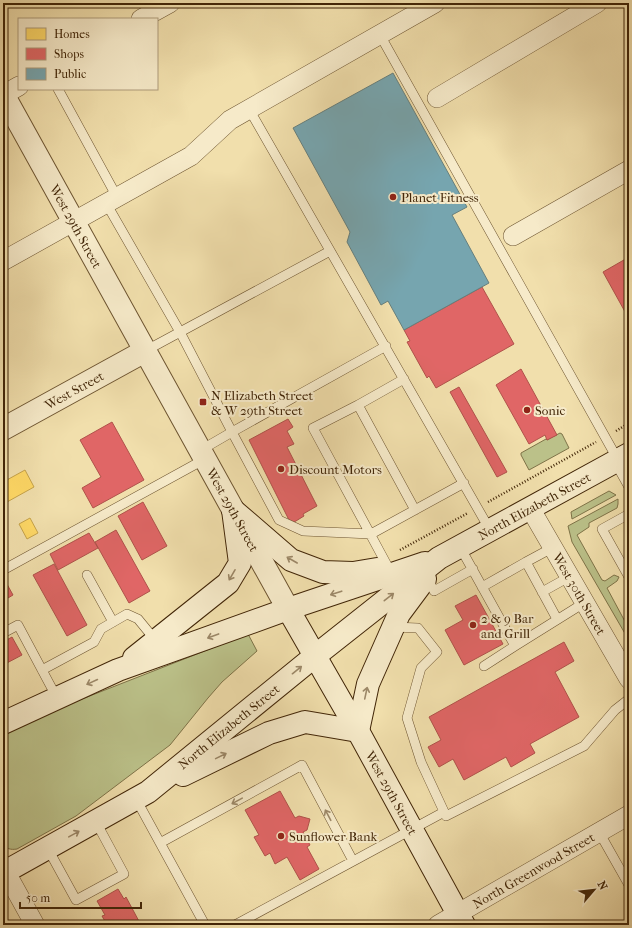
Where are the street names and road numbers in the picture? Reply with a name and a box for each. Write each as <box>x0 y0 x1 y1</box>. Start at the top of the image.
street label: West 29th Street <box>46 181 105 271</box>
street label: West Street <box>41 368 107 413</box>
street label: West 29th Street <box>203 465 262 555</box>
street label: North Elizabeth Street <box>476 469 594 543</box>
street label: West 30th Street <box>549 549 609 638</box>
street label: North Elizabeth Street <box>175 681 283 772</box>
street label: West 29th Street <box>362 748 420 838</box>
street label: North Greenwood Street <box>470 829 598 912</box>

